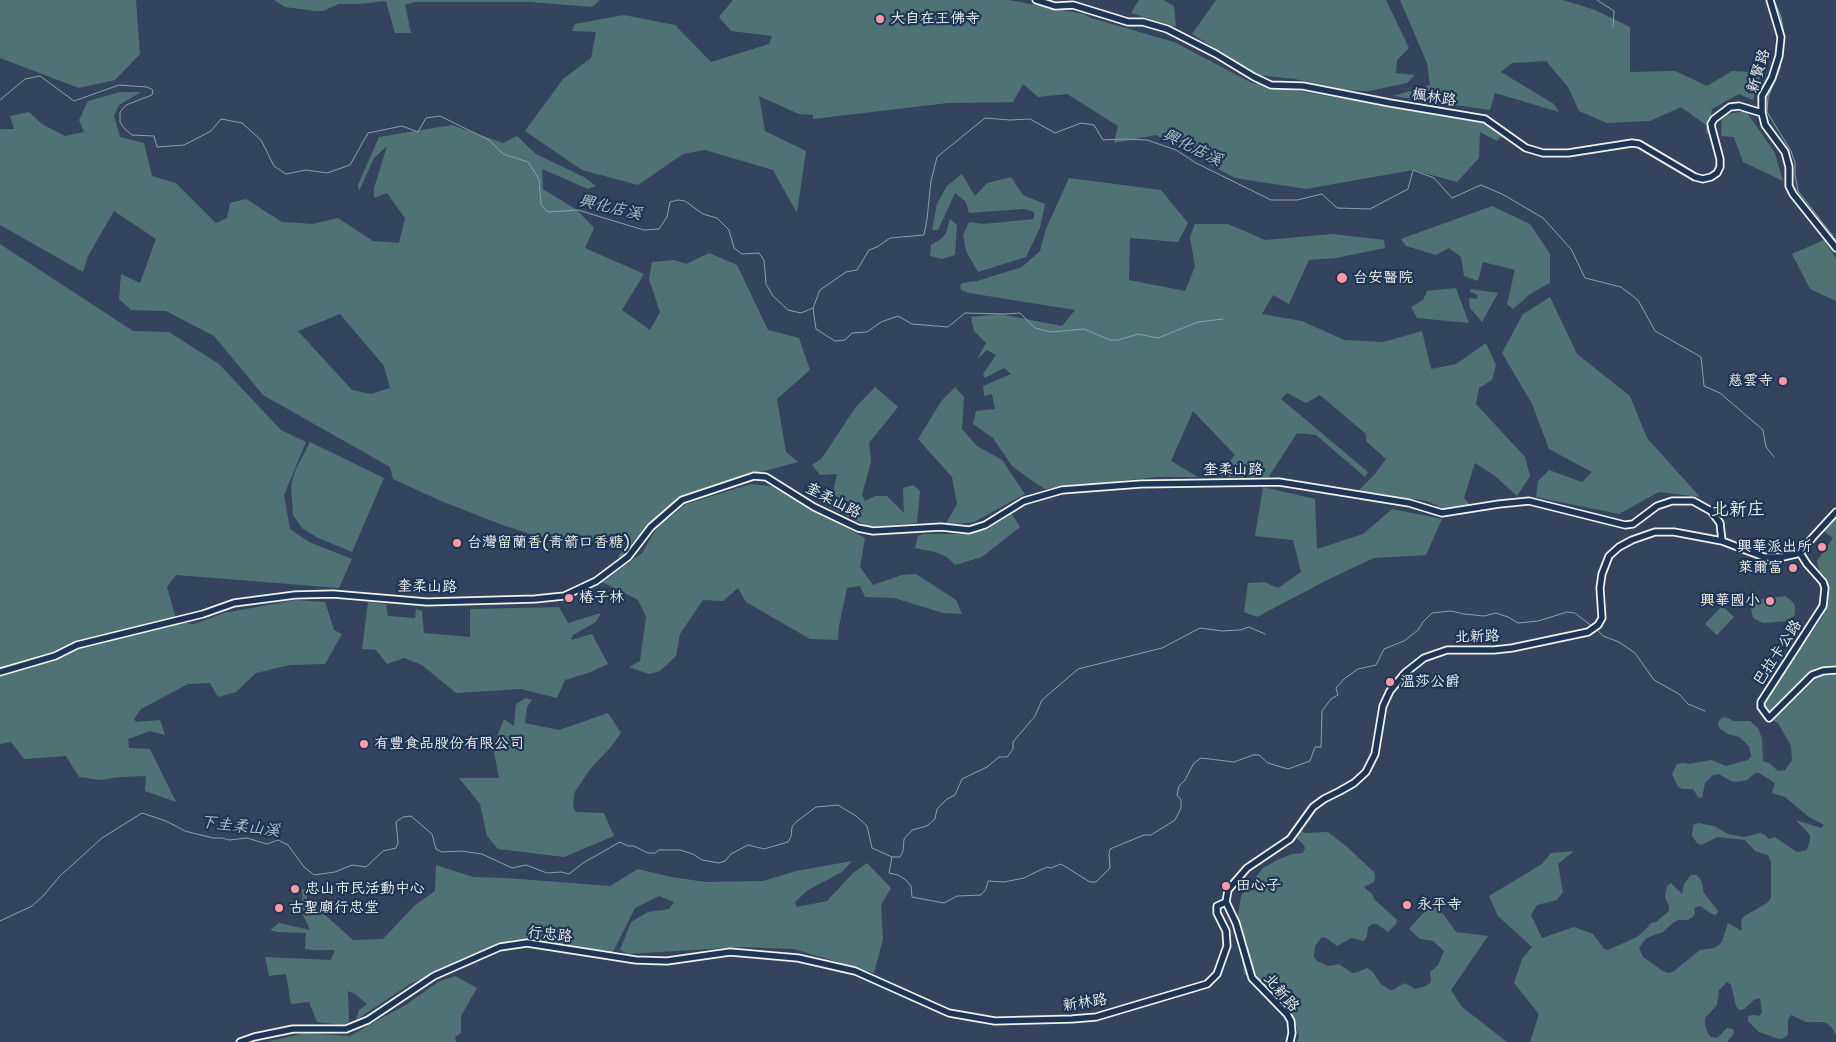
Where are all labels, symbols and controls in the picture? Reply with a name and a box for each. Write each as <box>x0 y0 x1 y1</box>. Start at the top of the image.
place label: 大自在王佛寺 <box>890 10 980 28</box>
marker: 大自在王佛寺 <box>874 13 886 25</box>
street label: 新賢路 <box>1744 47 1774 95</box>
street label: 楓林路 <box>1410 86 1458 110</box>
water label: 興化店溪 <box>1159 125 1225 171</box>
water label: 興化店溪 <box>577 191 643 225</box>
place label: 台安醫院 <box>1353 269 1413 287</box>
marker: 台安醫院 <box>1335 271 1349 285</box>
place label: 慈雲寺 <box>1728 372 1773 390</box>
marker: 慈雲寺 <box>1777 375 1789 387</box>
street label: 奎柔山路 <box>1203 461 1263 479</box>
street label: 奎柔山路 <box>802 479 864 523</box>
district label: 北新庄 <box>1711 499 1765 521</box>
place label: 台灣留蘭香(青箭口香糖) <box>467 534 630 552</box>
marker: 台灣留蘭香(青箭口香糖) <box>451 537 463 549</box>
place label: 興華派出所 <box>1737 538 1812 556</box>
marker: 興華派出所 <box>1816 541 1828 553</box>
place label: 萊爾富 <box>1738 559 1783 577</box>
marker: 萊爾富 <box>1787 562 1799 574</box>
street label: 奎柔山路 <box>397 577 457 597</box>
place label: 樁子林 <box>579 589 624 607</box>
marker: 樁子林 <box>563 592 575 604</box>
place label: 興華國小 <box>1700 592 1760 610</box>
marker: 興華國小 <box>1764 595 1776 607</box>
street label: 巴拉卡公路 <box>1750 617 1806 689</box>
street label: 北新路 <box>1454 627 1500 647</box>
place label: 溫莎公爵 <box>1400 673 1460 691</box>
marker: 溫莎公爵 <box>1384 676 1396 688</box>
place label: 有豐食品股份有限公司 <box>374 735 524 753</box>
marker: 有豐食品股份有限公司 <box>358 738 370 750</box>
water label: 下圭柔山溪 <box>199 813 281 841</box>
place label: 田心子 <box>1236 877 1281 895</box>
place label: 忠山市民活動中心 <box>305 880 425 898</box>
marker: 田心子 <box>1220 880 1232 892</box>
marker: 忠山市民活動中心 <box>289 883 301 895</box>
place label: 永平寺 <box>1417 896 1462 914</box>
place label: 古聖廟行忠堂 <box>289 899 379 917</box>
marker: 永平寺 <box>1401 899 1413 911</box>
marker: 古聖廟行忠堂 <box>273 902 285 914</box>
street label: 行忠路 <box>527 924 573 946</box>
street label: 北新路 <box>1259 970 1303 1016</box>
street label: 新林路 <box>1061 991 1109 1015</box>

